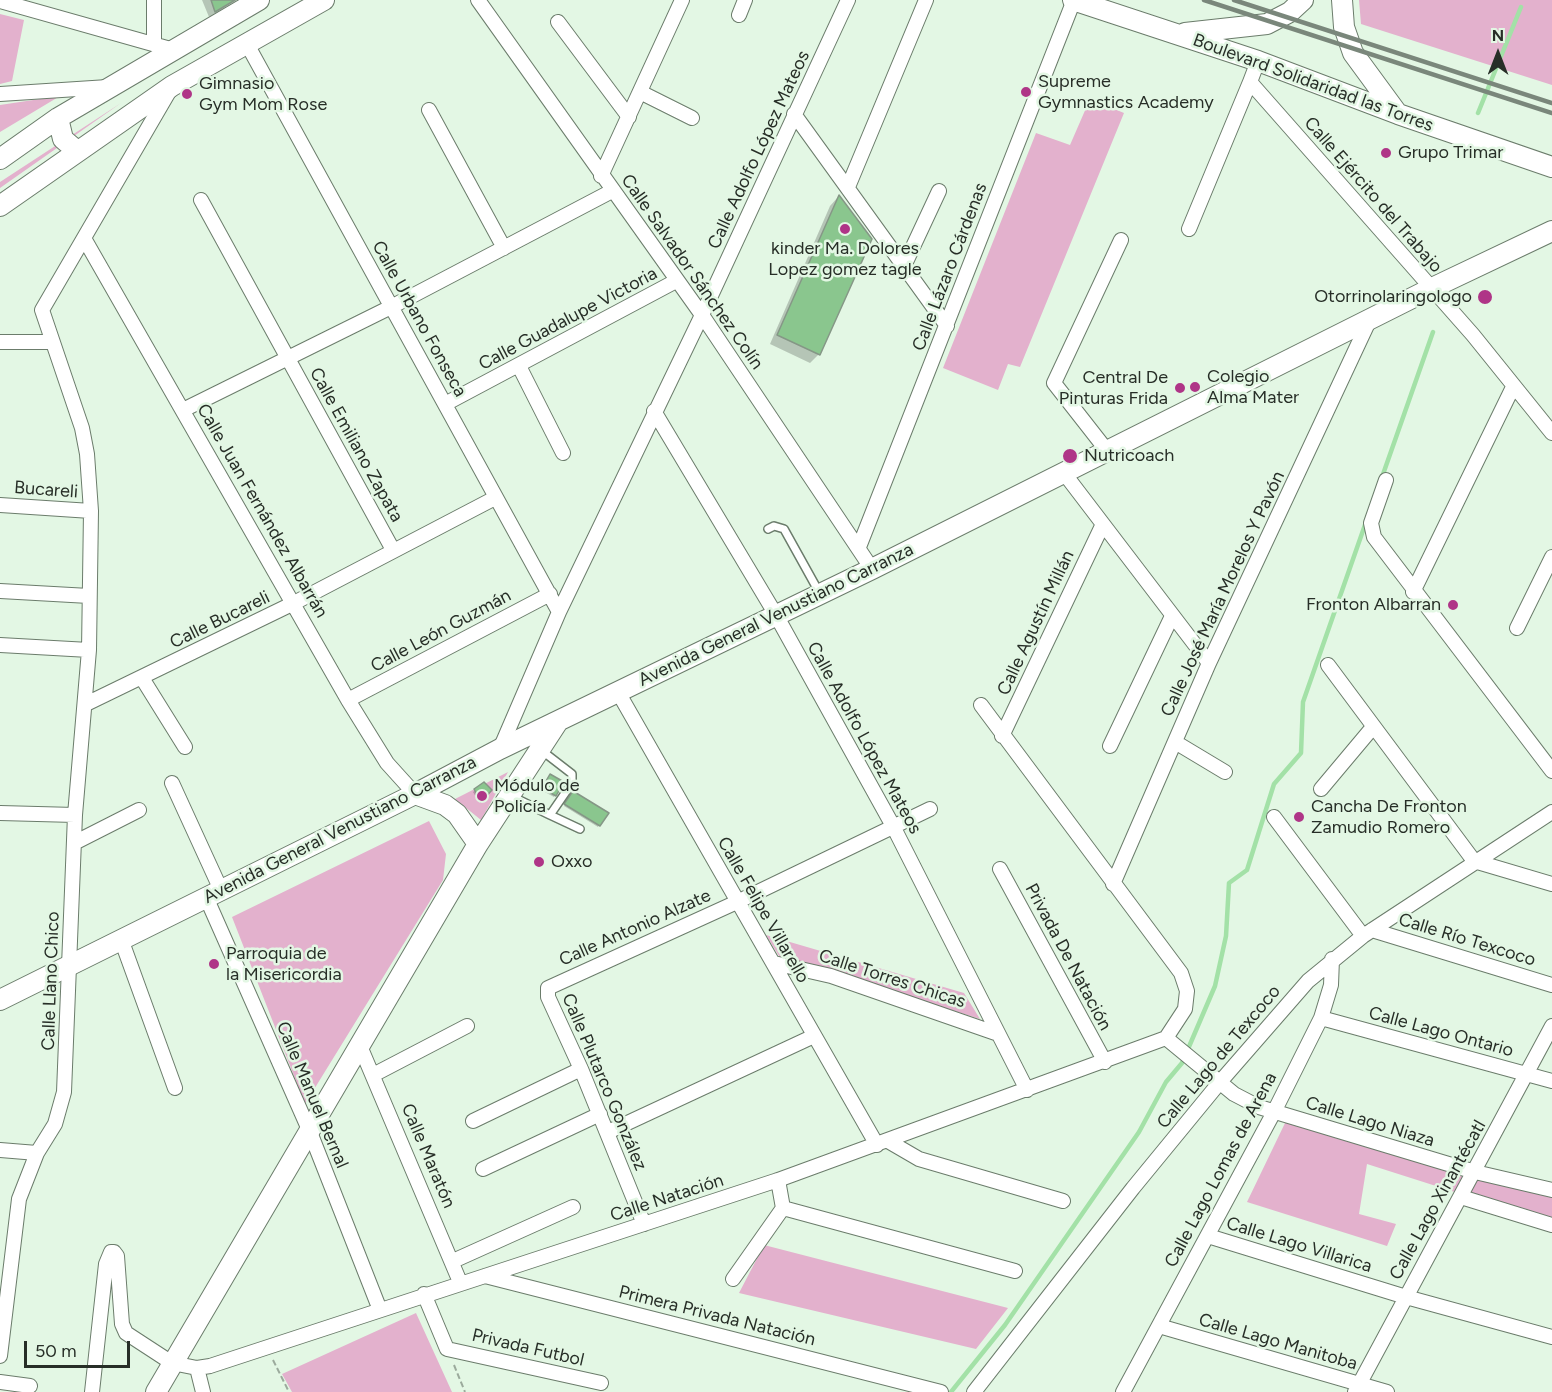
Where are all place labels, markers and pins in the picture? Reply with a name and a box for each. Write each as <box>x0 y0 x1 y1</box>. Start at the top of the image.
place label: Supreme Gymnastics Academy <box>1038 71 1214 113</box>
place label: Gimnasio Gym Mom Rose <box>199 73 327 116</box>
marker: Supreme Gymnastics Academy <box>1019 85 1033 99</box>
marker: Gimnasio Gym Mom Rose <box>180 87 194 101</box>
place label: Grupo Trimar <box>1398 142 1503 164</box>
marker: Grupo Trimar <box>1379 146 1393 160</box>
marker: kinder Ma. Dolores Lopez gomez tagle <box>838 222 852 236</box>
place label: kinder Ma. Dolores Lopez gomez tagle <box>768 238 922 280</box>
place label: Otorrinolaringologo <box>1314 286 1472 308</box>
marker: Otorrinolaringologo <box>1476 288 1494 306</box>
place label: Colegio Alma Mater <box>1207 366 1299 409</box>
place label: Central De Pinturas Frida <box>1059 367 1168 410</box>
marker: Colegio Alma Mater <box>1188 380 1202 394</box>
marker: Central De Pinturas Frida <box>1173 381 1187 395</box>
place label: Nutricoach <box>1084 445 1174 467</box>
marker: Nutricoach <box>1061 447 1079 465</box>
place label: Fronton Albarran <box>1306 594 1441 616</box>
marker: Fronton Albarran <box>1446 598 1460 612</box>
place label: Módulo de Policía <box>494 775 579 818</box>
marker: Módulo de Policía <box>475 789 489 803</box>
place label: Cancha De Fronton Zamudio Romero <box>1311 796 1467 838</box>
marker: Cancha De Fronton Zamudio Romero <box>1292 810 1306 824</box>
place label: Oxxo <box>551 851 592 873</box>
marker: Oxxo <box>532 855 546 869</box>
place label: Parroquia de la Misericordia <box>226 943 342 986</box>
marker: Parroquia de la Misericordia <box>207 957 221 971</box>

